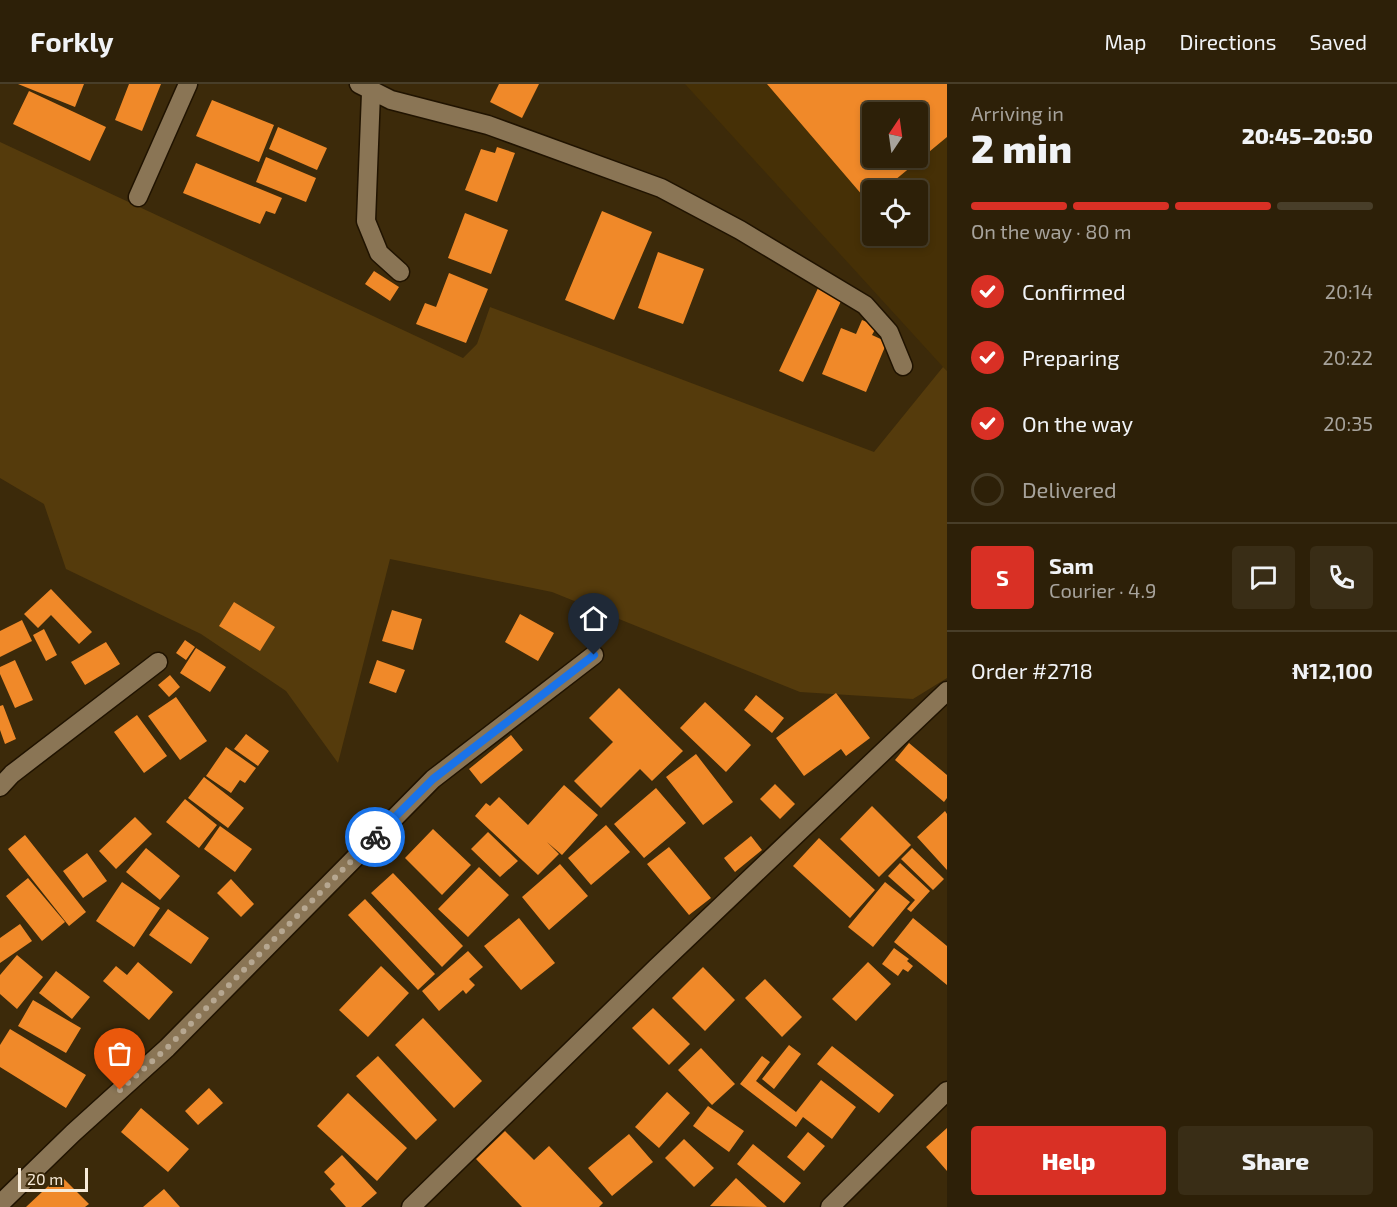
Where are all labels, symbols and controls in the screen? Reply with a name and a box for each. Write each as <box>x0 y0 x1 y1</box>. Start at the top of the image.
text: Forkly <box>30 24 114 58</box>
text: Map <box>1104 29 1147 54</box>
text: Directions <box>1180 29 1276 54</box>
text: Saved <box>1309 29 1367 54</box>
text: Arriving in <box>971 101 1064 125</box>
north arrow <box>862 102 928 168</box>
map controls <box>862 102 928 246</box>
text: 20:45–20:50 <box>1242 122 1373 148</box>
text: 2 min <box>971 124 1072 171</box>
button: locate <box>862 180 928 246</box>
text: On the way · 80 m <box>971 219 1131 243</box>
icon: check <box>971 275 1004 308</box>
text: Confirmed <box>1022 278 1126 304</box>
text: 20:14 <box>1325 279 1373 303</box>
icon: check <box>971 341 1004 374</box>
text: Preparing <box>1022 344 1120 370</box>
text: 20:22 <box>1323 345 1373 369</box>
icon: check <box>971 407 1004 440</box>
text: On the way <box>1022 410 1133 436</box>
text: 20:35 <box>1323 411 1373 435</box>
text: Delivered <box>1022 476 1117 502</box>
button: chat <box>1232 546 1295 609</box>
button: phone <box>1310 546 1373 609</box>
text: Sam <box>1049 552 1094 578</box>
text: S <box>996 564 1009 590</box>
text: Courier · 4.9 <box>1049 578 1156 602</box>
pin <box>568 593 619 655</box>
icon: home <box>577 602 610 635</box>
text: Order #2718 <box>971 657 1093 683</box>
text: ₦12,100 <box>1292 657 1373 683</box>
courier <box>345 807 405 867</box>
icon: bike <box>359 821 392 854</box>
pin <box>94 1028 145 1090</box>
icon: bag <box>103 1037 136 1070</box>
button: Help <box>971 1126 1166 1195</box>
button: Share <box>1178 1126 1373 1195</box>
scale bar <box>18 1165 88 1192</box>
text: 20 m <box>27 1169 63 1188</box>

